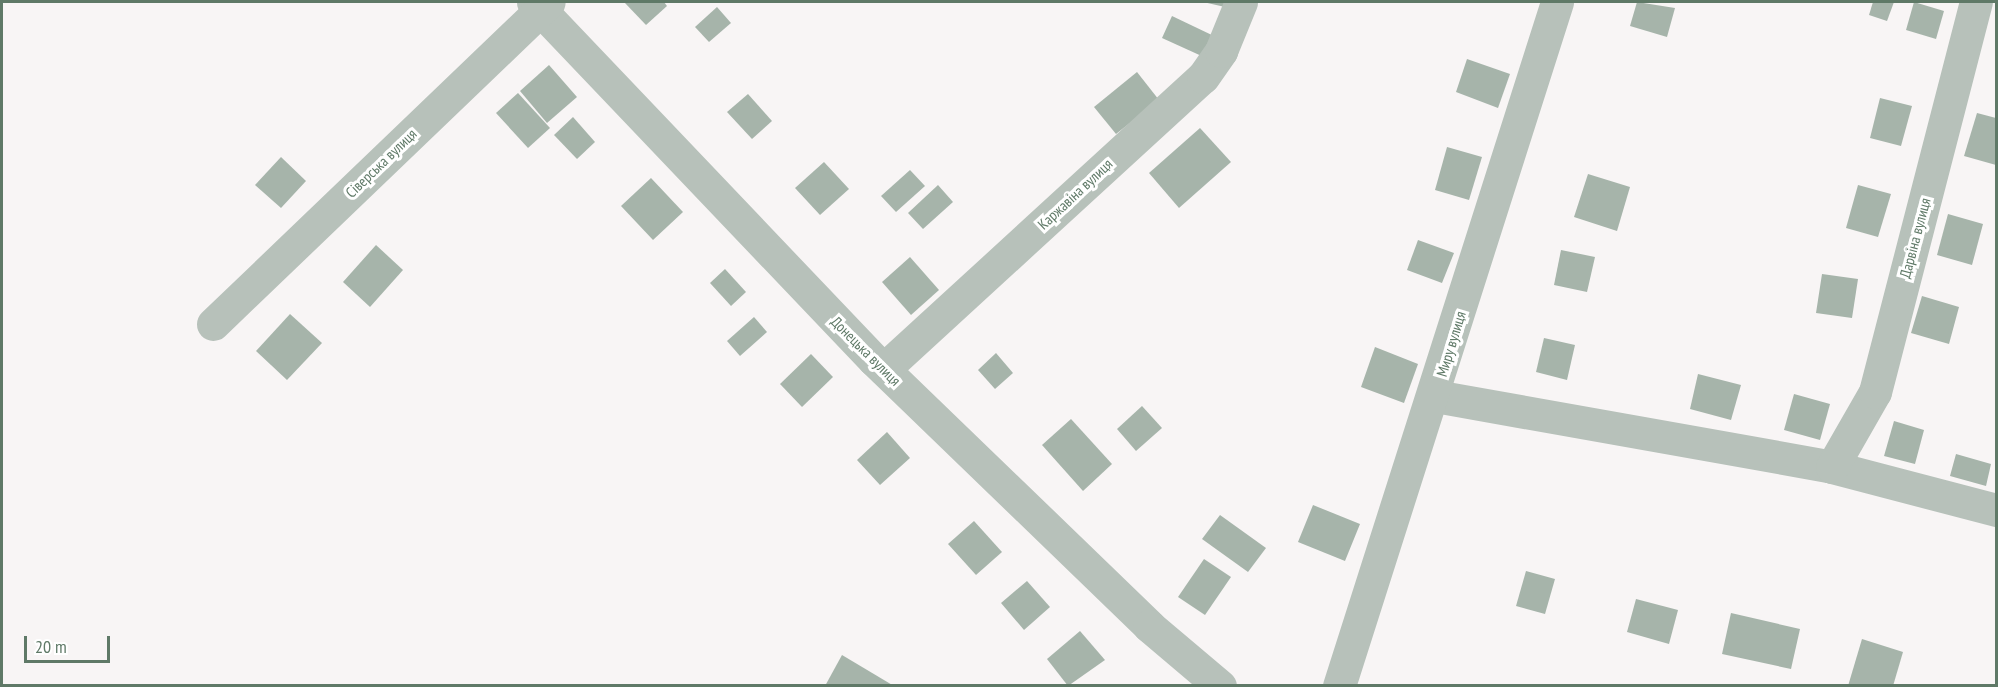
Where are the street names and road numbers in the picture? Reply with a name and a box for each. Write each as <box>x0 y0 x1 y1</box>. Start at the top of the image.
street label: Сіверська вулиця <box>342 125 420 201</box>
street label: Каржавіна вулиця <box>1034 155 1116 233</box>
street label: Дарвіна вулиця <box>1896 196 1934 280</box>
street label: Миру вулиця <box>1432 309 1470 379</box>
street label: Донецька вулиця <box>827 312 905 390</box>

